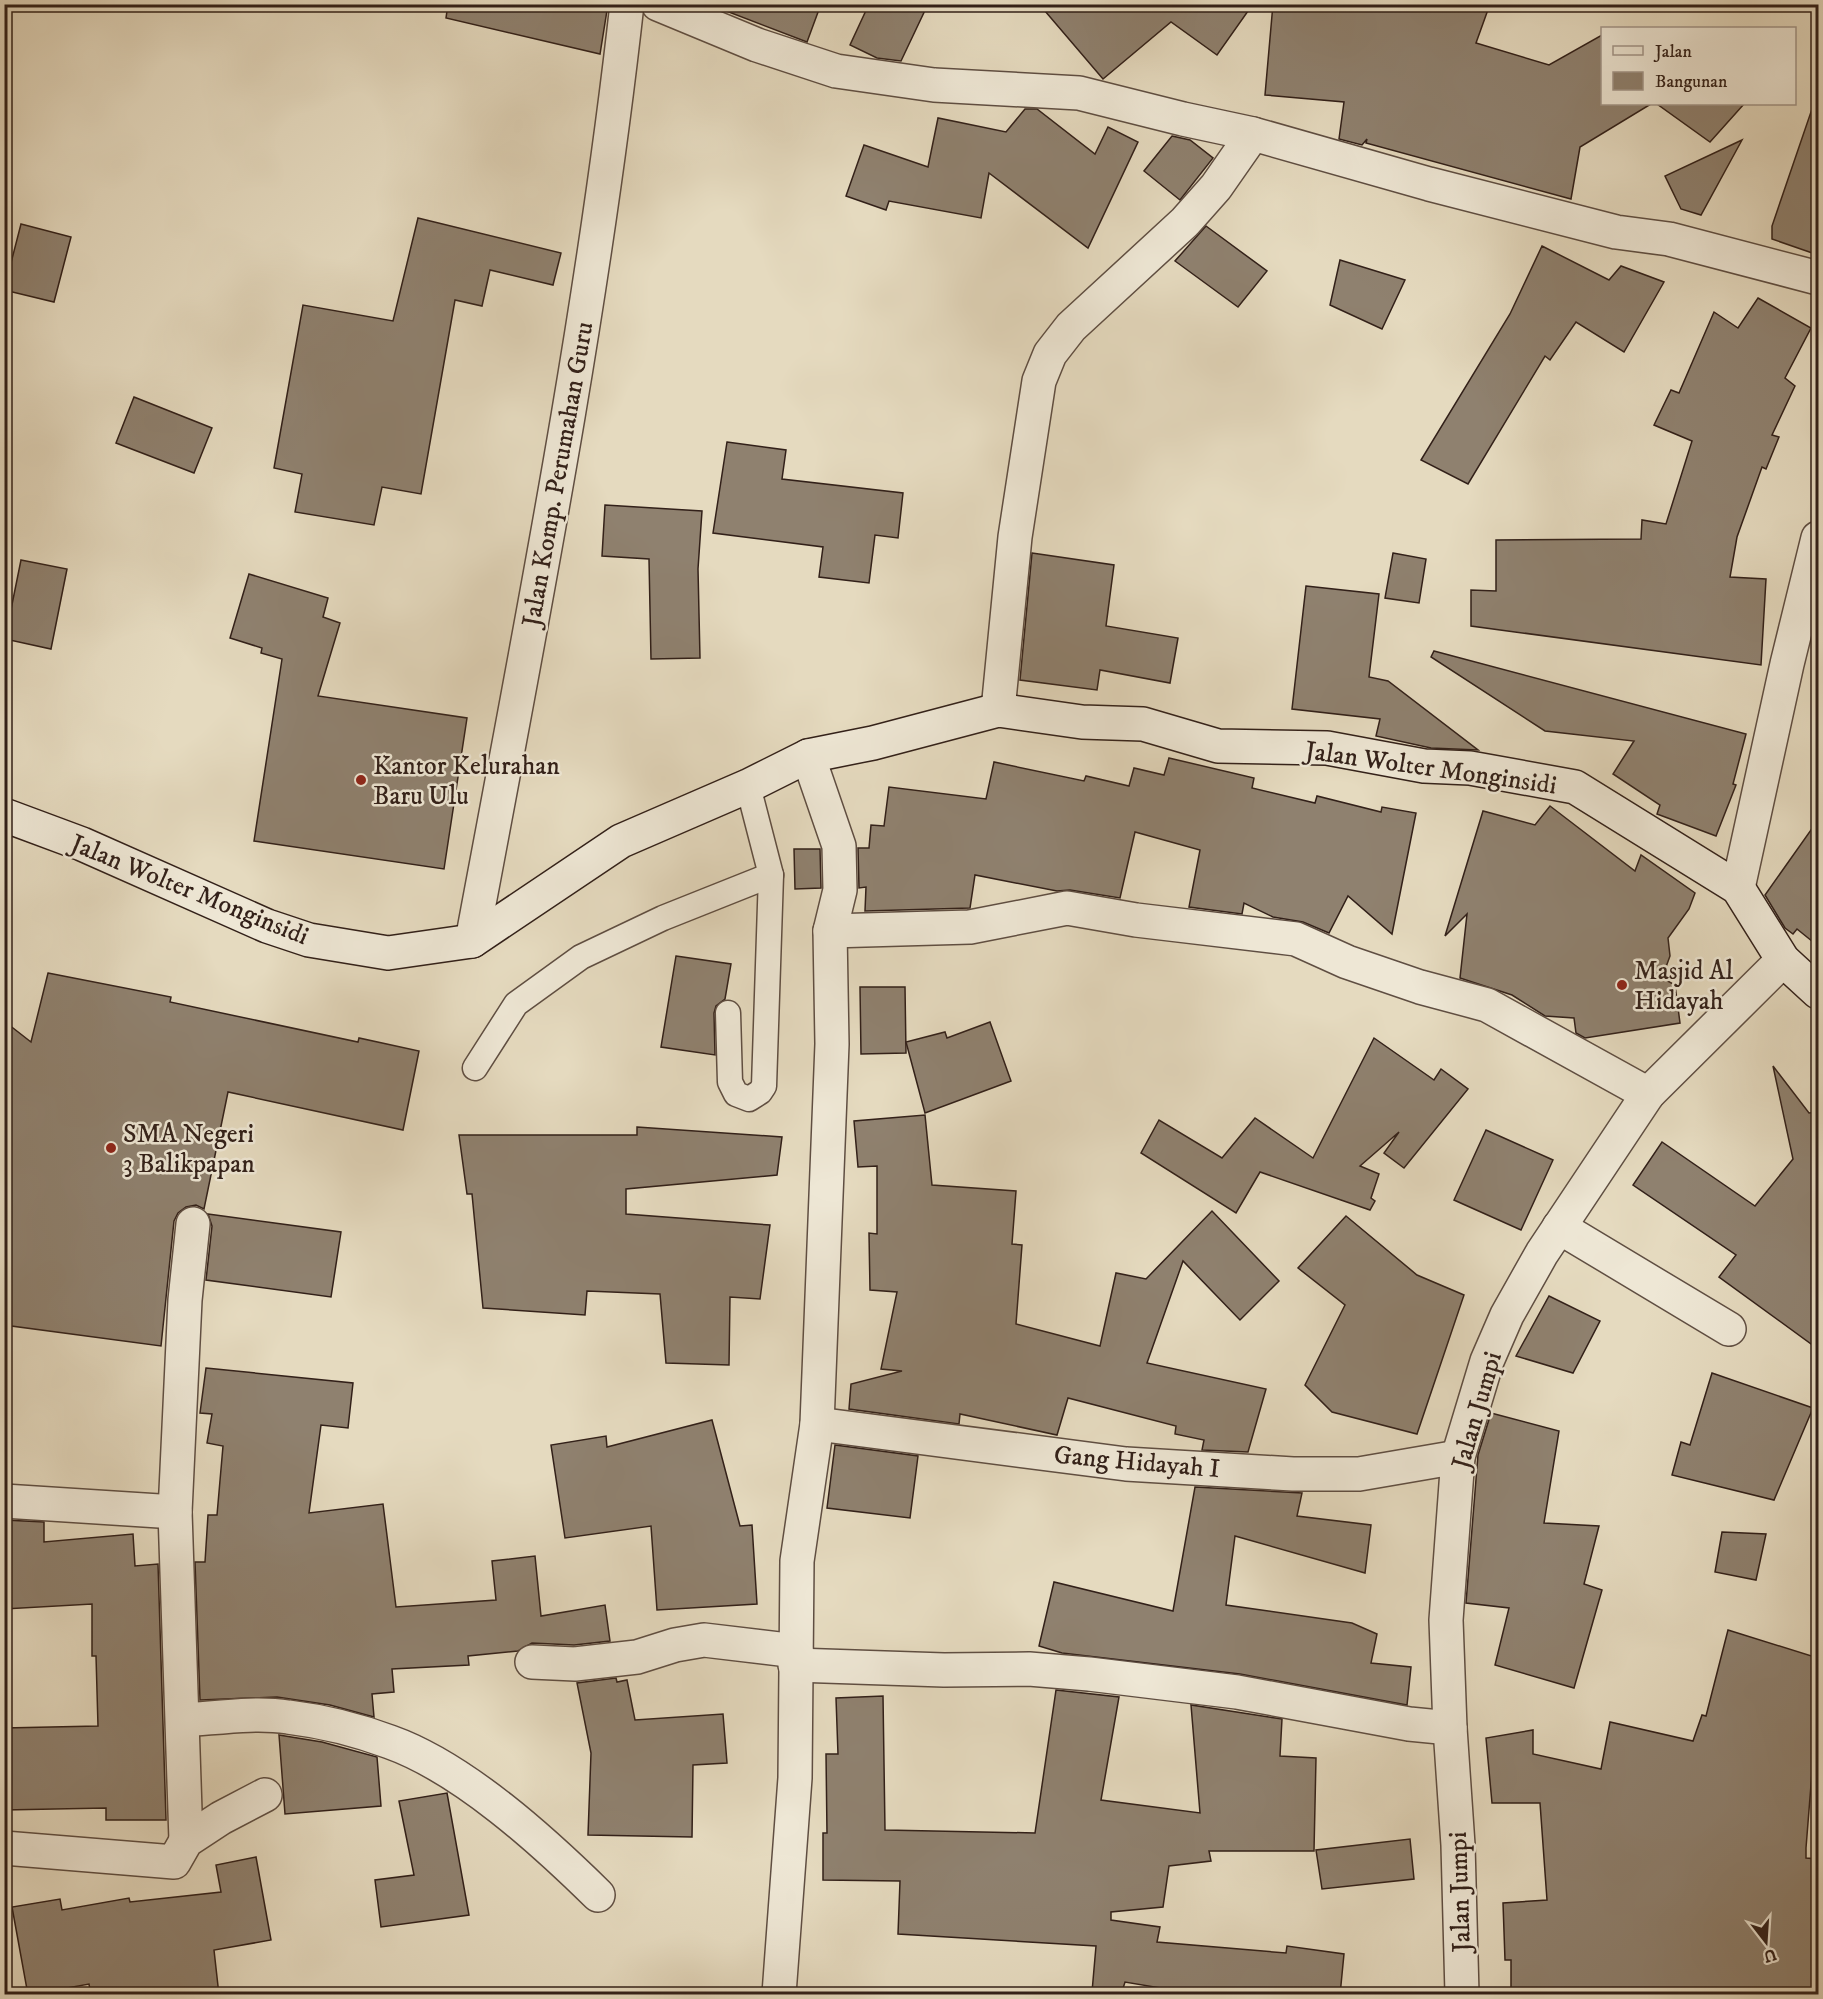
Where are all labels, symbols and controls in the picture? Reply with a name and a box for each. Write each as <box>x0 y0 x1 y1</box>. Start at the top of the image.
legend <box>1601 27 1796 105</box>
text: Jalan <box>1653 41 1693 63</box>
text: Bangunan <box>1655 71 1728 93</box>
street label: Jalan Komp. Perumahan Guru <box>515 319 602 631</box>
street label: Jalan Wolter Monginsidi <box>1301 734 1559 802</box>
place label: Kantor Kelurahan Baru Ulu <box>373 750 560 813</box>
marker: Kantor Kelurahan Baru Ulu <box>354 773 368 787</box>
street label: Jalan Wolter Monginsidi <box>64 827 313 953</box>
place label: Masjid Al Hidayah <box>1634 955 1733 1018</box>
marker: Masjid Al Hidayah <box>1615 978 1629 992</box>
place label: SMA Negeri 3 Balikpapan <box>123 1118 255 1181</box>
marker: SMA Negeri 3 Balikpapan <box>104 1141 118 1155</box>
street label: Jalan Jumpi <box>1444 1348 1510 1475</box>
street label: Gang Hidayah I <box>1052 1439 1221 1486</box>
street label: Jalan Jumpi <box>1442 1831 1479 1955</box>
north arrow <box>1736 1912 1796 1972</box>
text: U <box>1761 1944 1779 1967</box>

